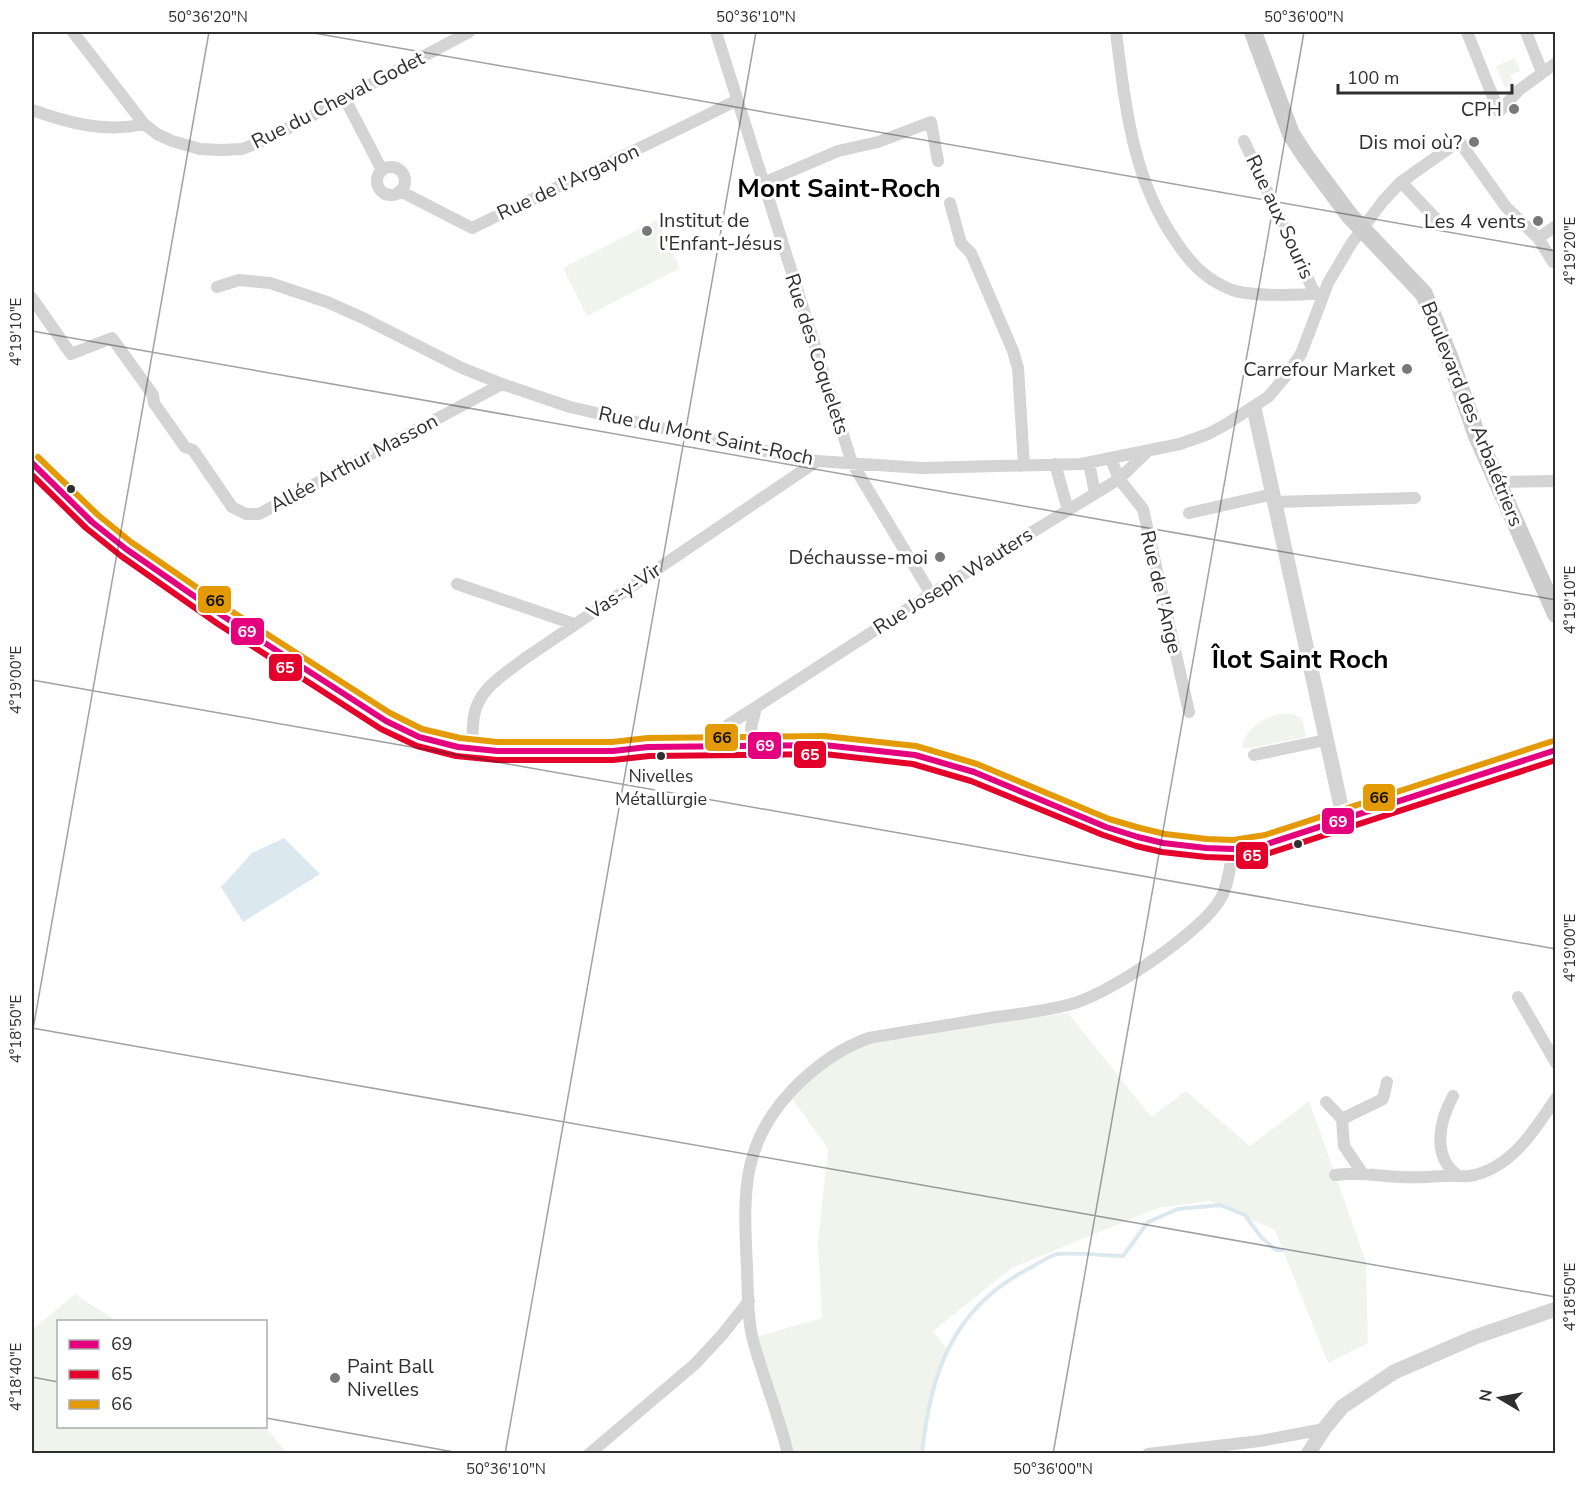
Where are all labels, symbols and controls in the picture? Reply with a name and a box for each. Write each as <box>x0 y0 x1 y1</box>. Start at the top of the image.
text: 50°36'20"N <box>168 7 248 27</box>
text: 50°36'10"N <box>716 7 796 27</box>
text: 50°36'00"N <box>1264 7 1344 27</box>
street label: Rue du Cheval Godet <box>247 44 430 155</box>
scale bar <box>1338 57 1512 95</box>
text: 100 m <box>1347 66 1399 90</box>
place label: CPH <box>1461 96 1502 123</box>
marker: CPH <box>1507 102 1521 116</box>
place label: Dis moi où? <box>1359 129 1462 156</box>
marker: Dis moi où? <box>1467 135 1481 149</box>
street label: Rue de l'Argayon <box>493 137 643 227</box>
street label: Rue aux Souris <box>1239 151 1321 283</box>
district label: Mont Saint-Roch <box>737 171 941 206</box>
place label: Institut de l'Enfant-Jésus <box>659 207 782 257</box>
place label: Les 4 vents <box>1424 208 1526 235</box>
marker: Les 4 vents <box>1531 214 1545 228</box>
text: 4°19'20"E <box>1560 217 1580 285</box>
marker: Institut de l'Enfant-Jésus <box>640 224 654 238</box>
street label: Rue des Coquelets <box>778 270 856 438</box>
text: 4°19'10"E <box>6 298 26 366</box>
street label: Boulevard des Arbalétriers <box>1414 298 1530 530</box>
place label: Carrefour Market <box>1243 356 1396 383</box>
marker: Carrefour Market <box>1400 362 1414 376</box>
street label: Rue du Mont Saint-Roch <box>596 400 816 472</box>
street label: Allée Arthur Masson <box>265 407 443 519</box>
unlabelled marker <box>65 483 77 495</box>
street label: Rue Joseph Wauters <box>868 521 1038 641</box>
street label: Rue de l'Ange <box>1134 528 1188 656</box>
place label: Déchausse-moi <box>789 544 928 571</box>
marker: Déchausse-moi <box>933 550 947 564</box>
street label: Vas-y-Vir <box>581 556 666 626</box>
text: 4°19'10"E <box>1560 566 1580 634</box>
line badge: 66 <box>197 585 232 614</box>
text: 66 <box>205 590 225 612</box>
line badge: 69 <box>230 617 265 646</box>
text: 69 <box>237 621 257 643</box>
district label: Îlot Saint Roch <box>1211 642 1388 677</box>
text: 4°19'00"E <box>6 646 26 714</box>
line badge: 65 <box>268 653 303 682</box>
text: 65 <box>275 657 295 679</box>
line badge: 66 <box>704 723 739 752</box>
text: 66 <box>712 727 732 749</box>
line badge: 69 <box>747 731 782 760</box>
text: 69 <box>755 735 775 757</box>
line badge: 65 <box>793 740 827 769</box>
text: 65 <box>800 744 820 766</box>
marker: Nivelles Métallurgie <box>655 750 667 762</box>
place label: Nivelles Métallurgie <box>615 764 707 811</box>
line badge: 66 <box>1362 783 1396 812</box>
text: 66 <box>1369 787 1389 809</box>
line badge: 69 <box>1321 807 1355 835</box>
text: 69 <box>1328 811 1348 833</box>
unlabelled marker <box>1292 838 1304 850</box>
line badge: 65 <box>1235 841 1269 870</box>
text: 65 <box>1242 845 1262 867</box>
text: 4°19'00"E <box>1560 914 1580 982</box>
text: 4°18'50"E <box>6 995 26 1063</box>
text: 4°18'50"E <box>1560 1263 1580 1331</box>
legend <box>57 1320 267 1428</box>
text: 69 <box>111 1332 133 1356</box>
text: 4°18'40"E <box>6 1343 26 1411</box>
place label: Paint Ball Nivelles <box>347 1353 434 1403</box>
text: 65 <box>111 1362 133 1386</box>
north arrow <box>1470 1368 1530 1428</box>
marker: Paint Ball Nivelles <box>328 1371 342 1385</box>
text: N <box>1474 1388 1498 1403</box>
text: 66 <box>111 1392 133 1416</box>
text: 50°36'10"N <box>466 1459 546 1479</box>
text: 50°36'00"N <box>1013 1459 1093 1479</box>

